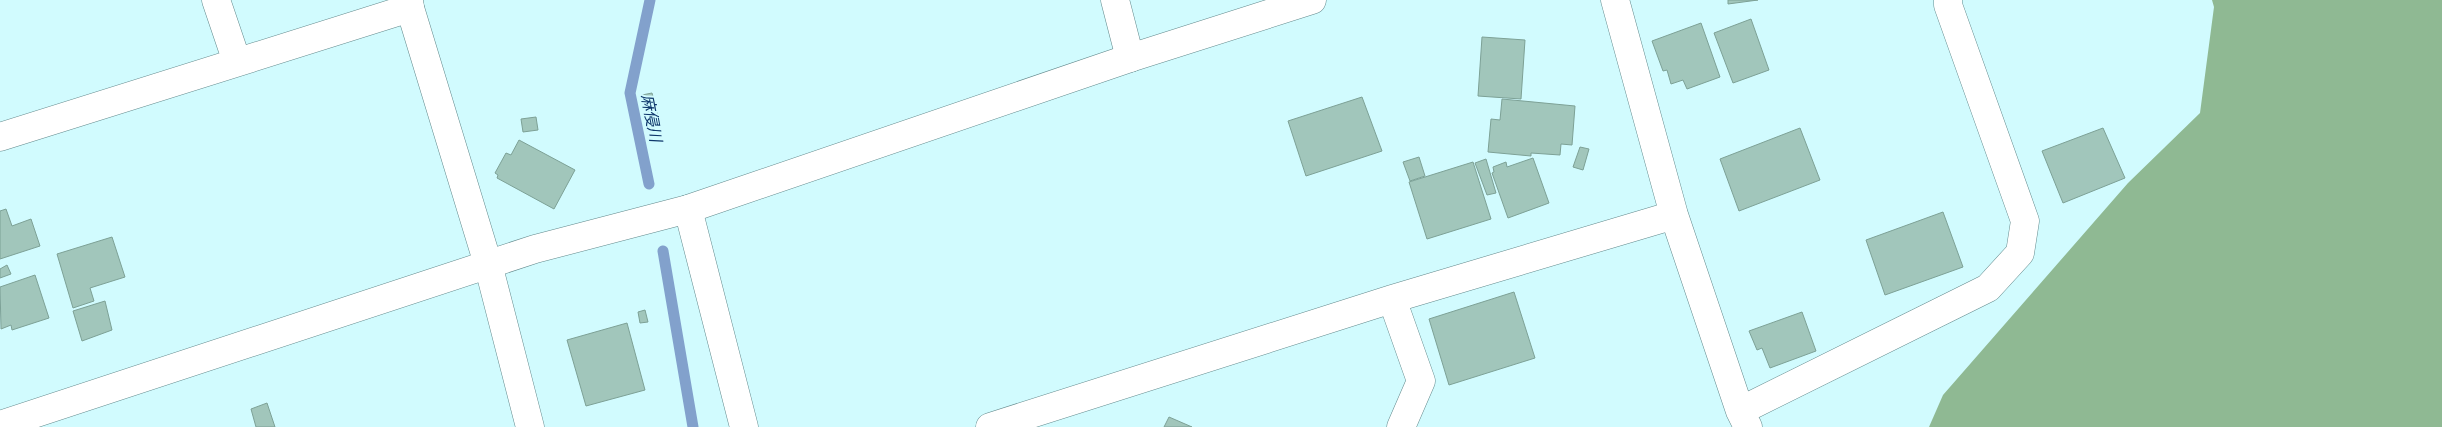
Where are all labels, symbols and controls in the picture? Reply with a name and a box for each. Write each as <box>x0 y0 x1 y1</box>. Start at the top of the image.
water label: 麻侵川 <box>638 93 666 145</box>

